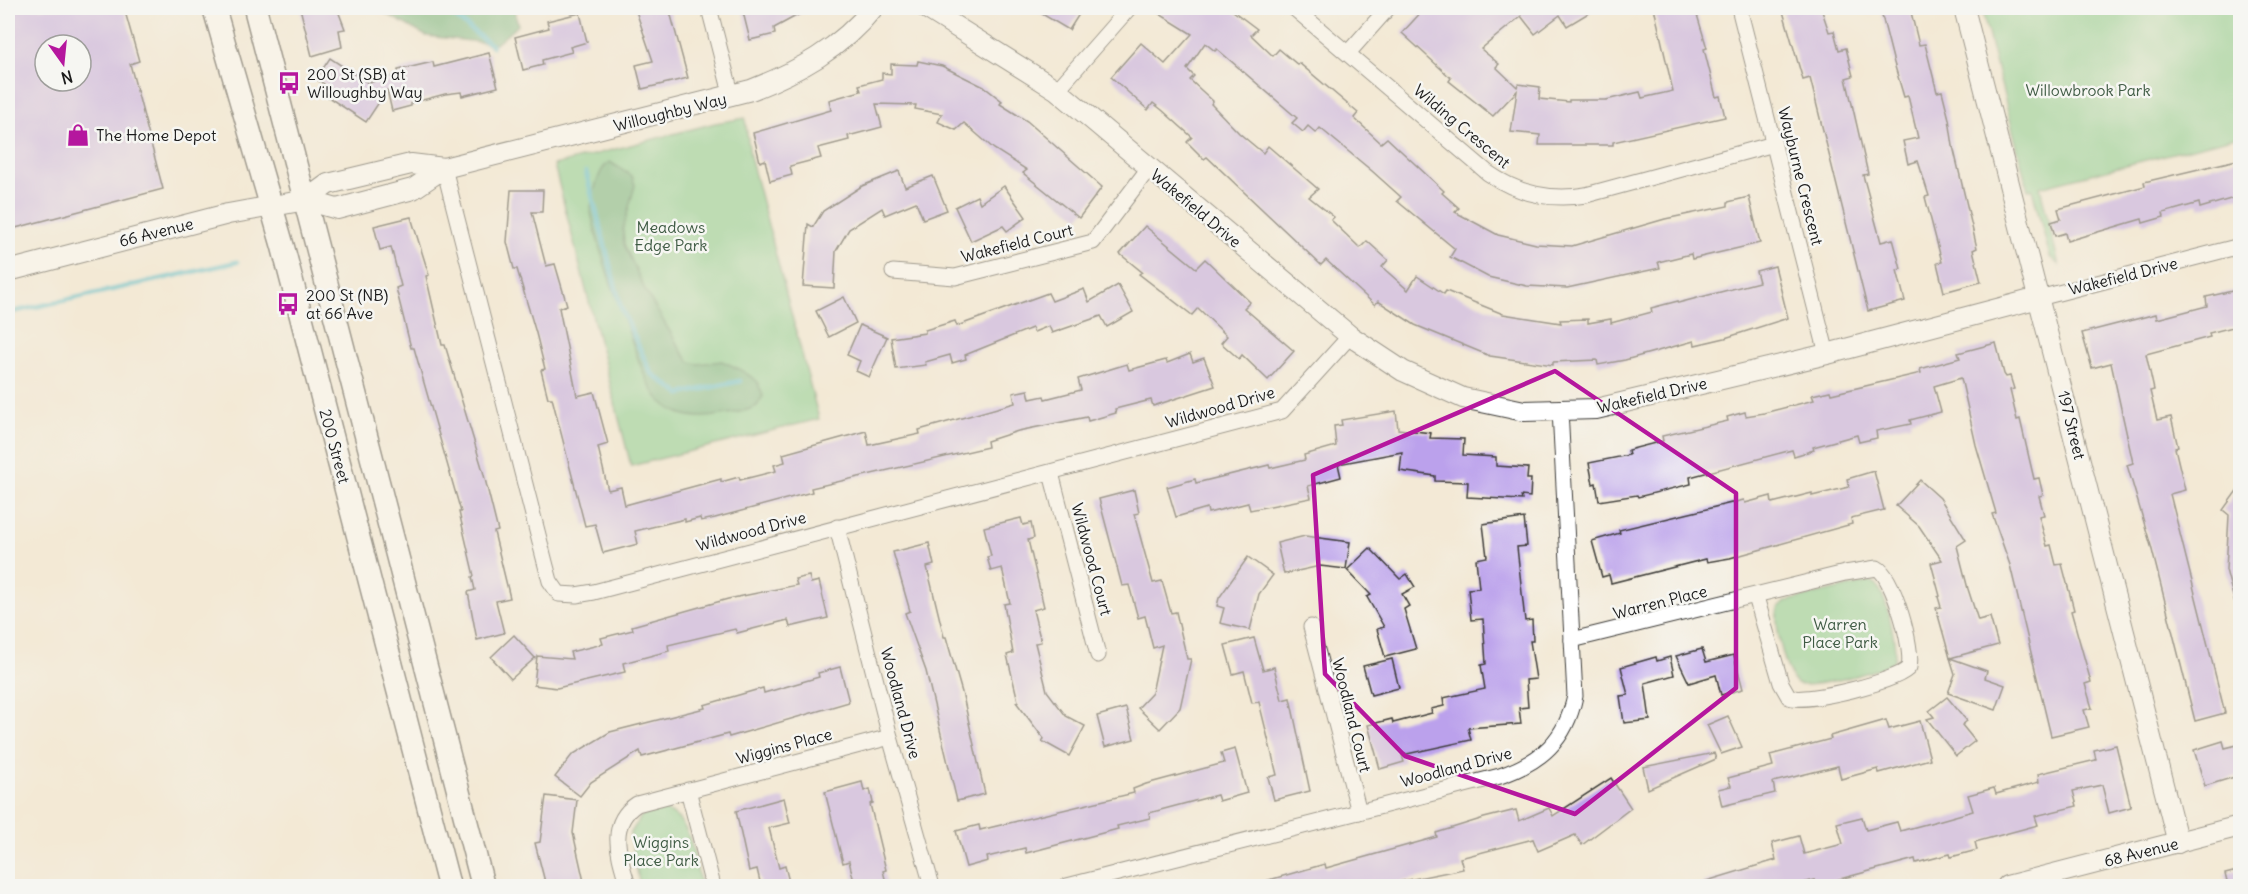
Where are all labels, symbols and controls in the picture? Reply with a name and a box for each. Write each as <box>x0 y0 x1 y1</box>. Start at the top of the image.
north arrow <box>33 33 93 93</box>
place label: 200 St (SB) at Willoughby Way <box>307 64 423 102</box>
text: N <box>59 66 75 89</box>
bus stop icon: 200 St (SB) at Willoughby Way <box>276 70 302 96</box>
street label: Wilding Crescent <box>1410 80 1515 173</box>
park label: Willowbrook Park <box>2025 80 2151 100</box>
street label: Willoughby Way <box>611 88 729 136</box>
street label: Wayburne Crescent <box>1774 105 1828 248</box>
shop icon: The Home Depot <box>65 122 91 148</box>
place label: The Home Depot <box>96 125 217 145</box>
street label: Wakefield Drive <box>1147 164 1245 252</box>
street label: 66 Avenue <box>117 213 195 251</box>
park label: Meadows Edge Park <box>635 217 708 255</box>
street label: Wakefield Court <box>959 219 1076 267</box>
street label: Wakefield Drive <box>2066 253 2180 299</box>
place label: 200 St (NB) at 66 Ave <box>306 285 389 323</box>
bus stop icon: 200 St (NB) at 66 Ave <box>275 291 301 317</box>
street label: Wakefield Drive <box>1595 373 1709 417</box>
street label: Wildwood Drive <box>1163 382 1277 432</box>
street label: 197 Street <box>2054 389 2090 462</box>
street label: 200 Street <box>315 407 355 486</box>
street label: Wildwood Court <box>1067 501 1117 618</box>
street label: Wildwood Drive <box>694 507 808 555</box>
street label: Warren Place <box>1611 581 1709 623</box>
park label: Warren Place Park <box>1802 614 1878 652</box>
street label: Woodland Drive <box>877 645 925 761</box>
street label: Woodland Court <box>1328 656 1376 775</box>
street label: Wiggins Place <box>734 724 834 768</box>
street label: Woodland Drive <box>1398 743 1514 791</box>
park label: Wiggins Place Park <box>623 832 699 870</box>
street label: 68 Avenue <box>2102 833 2180 871</box>

